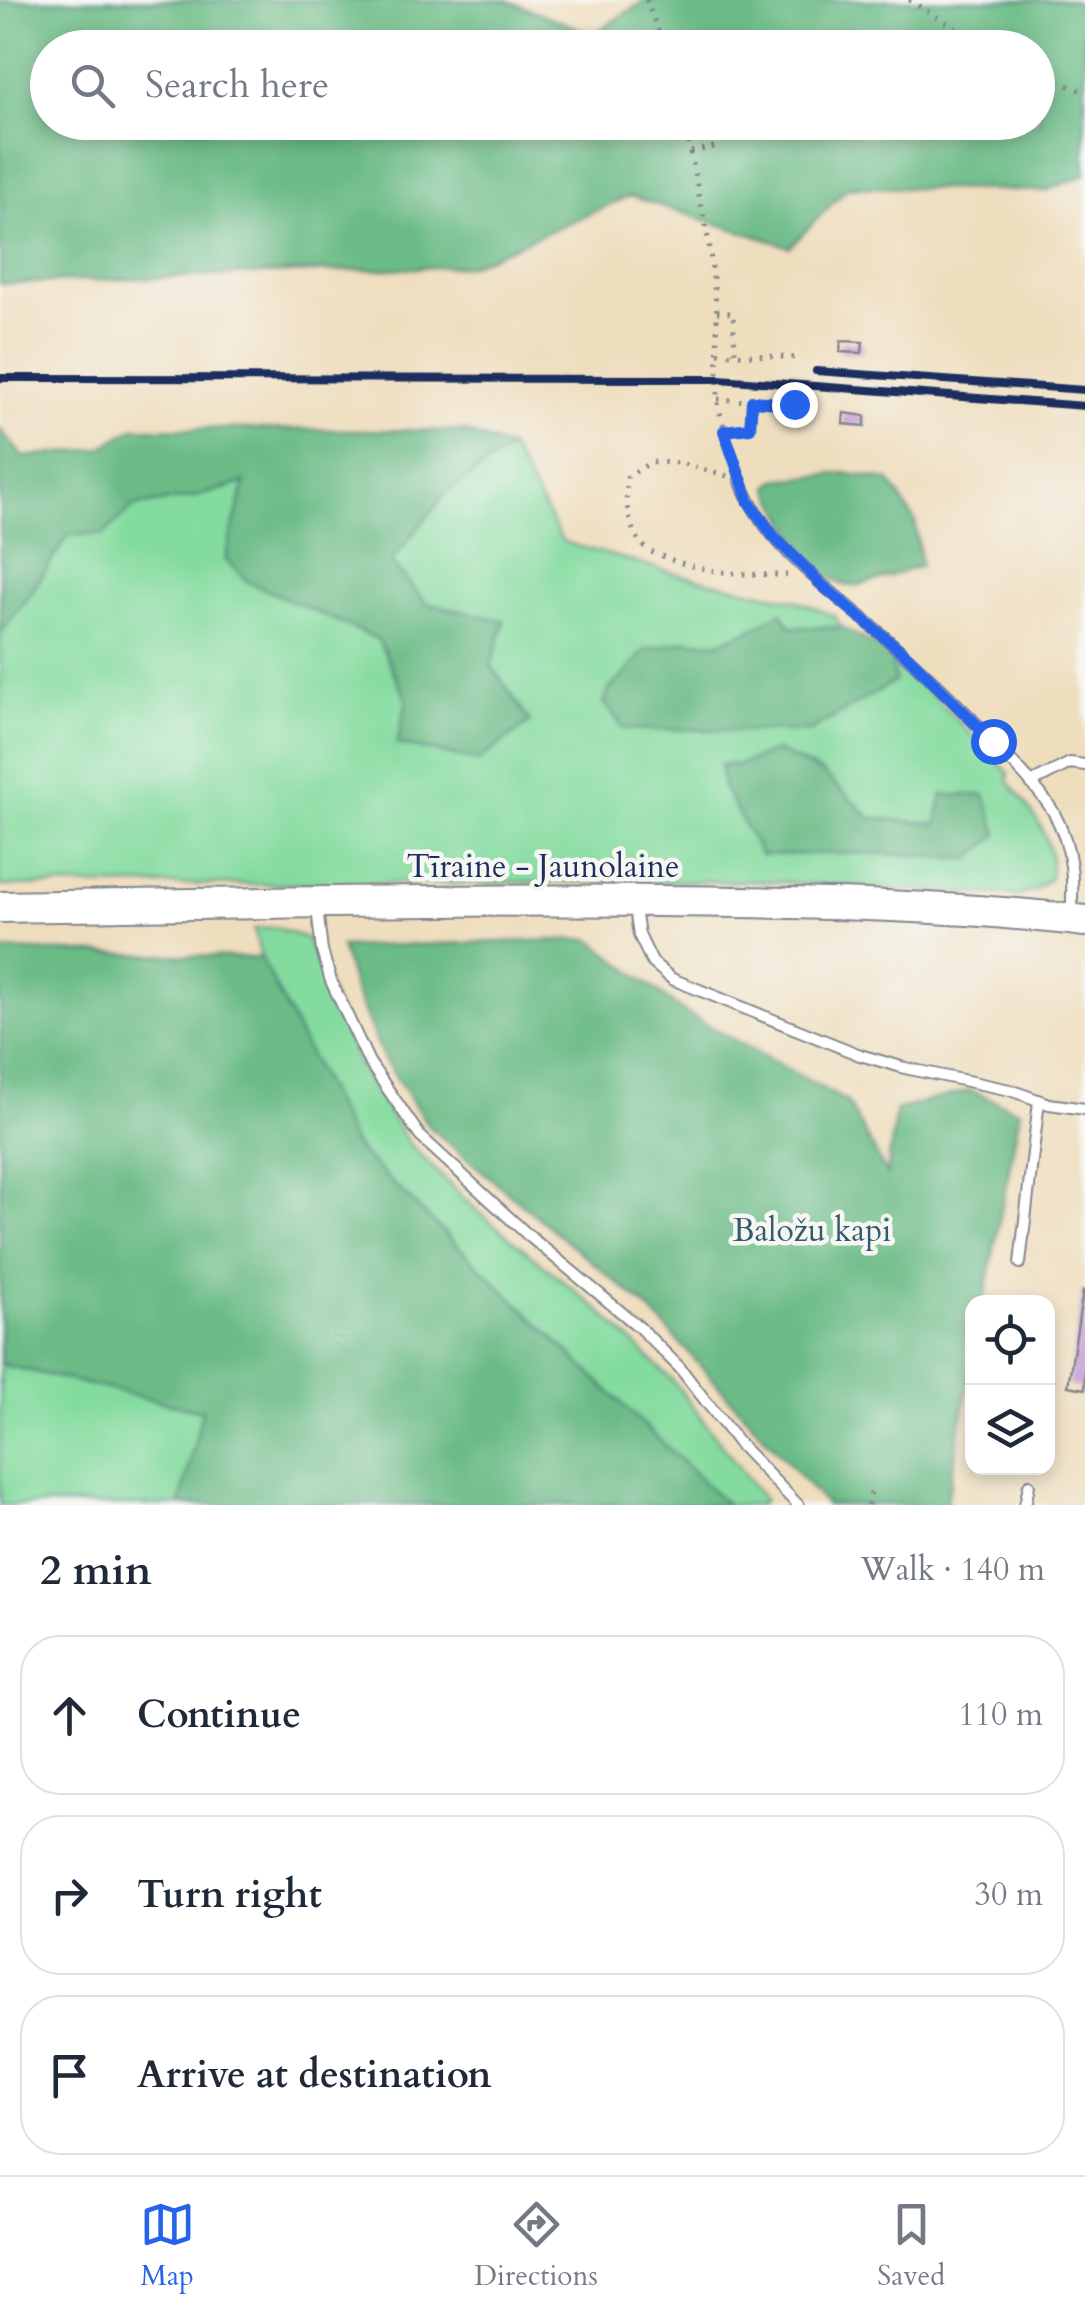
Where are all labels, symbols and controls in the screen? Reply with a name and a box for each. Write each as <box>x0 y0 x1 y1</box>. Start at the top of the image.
search box <box>30 30 1055 140</box>
icon: search <box>65 58 120 113</box>
text: Search here <box>145 59 329 111</box>
route end <box>772 382 818 428</box>
route start <box>971 719 1017 765</box>
street label: Tīraine - Jaunolaine <box>407 845 679 889</box>
park label: Baložu kapi <box>733 1209 891 1253</box>
map controls <box>965 1295 1055 1475</box>
button: locate <box>965 1295 1055 1385</box>
button: layers <box>965 1385 1055 1475</box>
text: 2 min <box>40 1542 152 1599</box>
text: Walk · 140 m <box>860 1548 1045 1592</box>
icon: ahead <box>42 1688 97 1743</box>
text: Continue <box>137 1689 301 1741</box>
text: 110 m <box>958 1693 1043 1737</box>
icon: right <box>42 1868 97 1923</box>
text: Turn right <box>137 1869 322 1921</box>
text: 30 m <box>975 1873 1043 1917</box>
icon: arrive <box>42 2048 97 2103</box>
text: Arrive at destination <box>137 2049 492 2101</box>
tab: Map <box>140 2197 195 2295</box>
tab: Directions <box>474 2197 598 2295</box>
tab: Saved <box>877 2197 945 2295</box>

